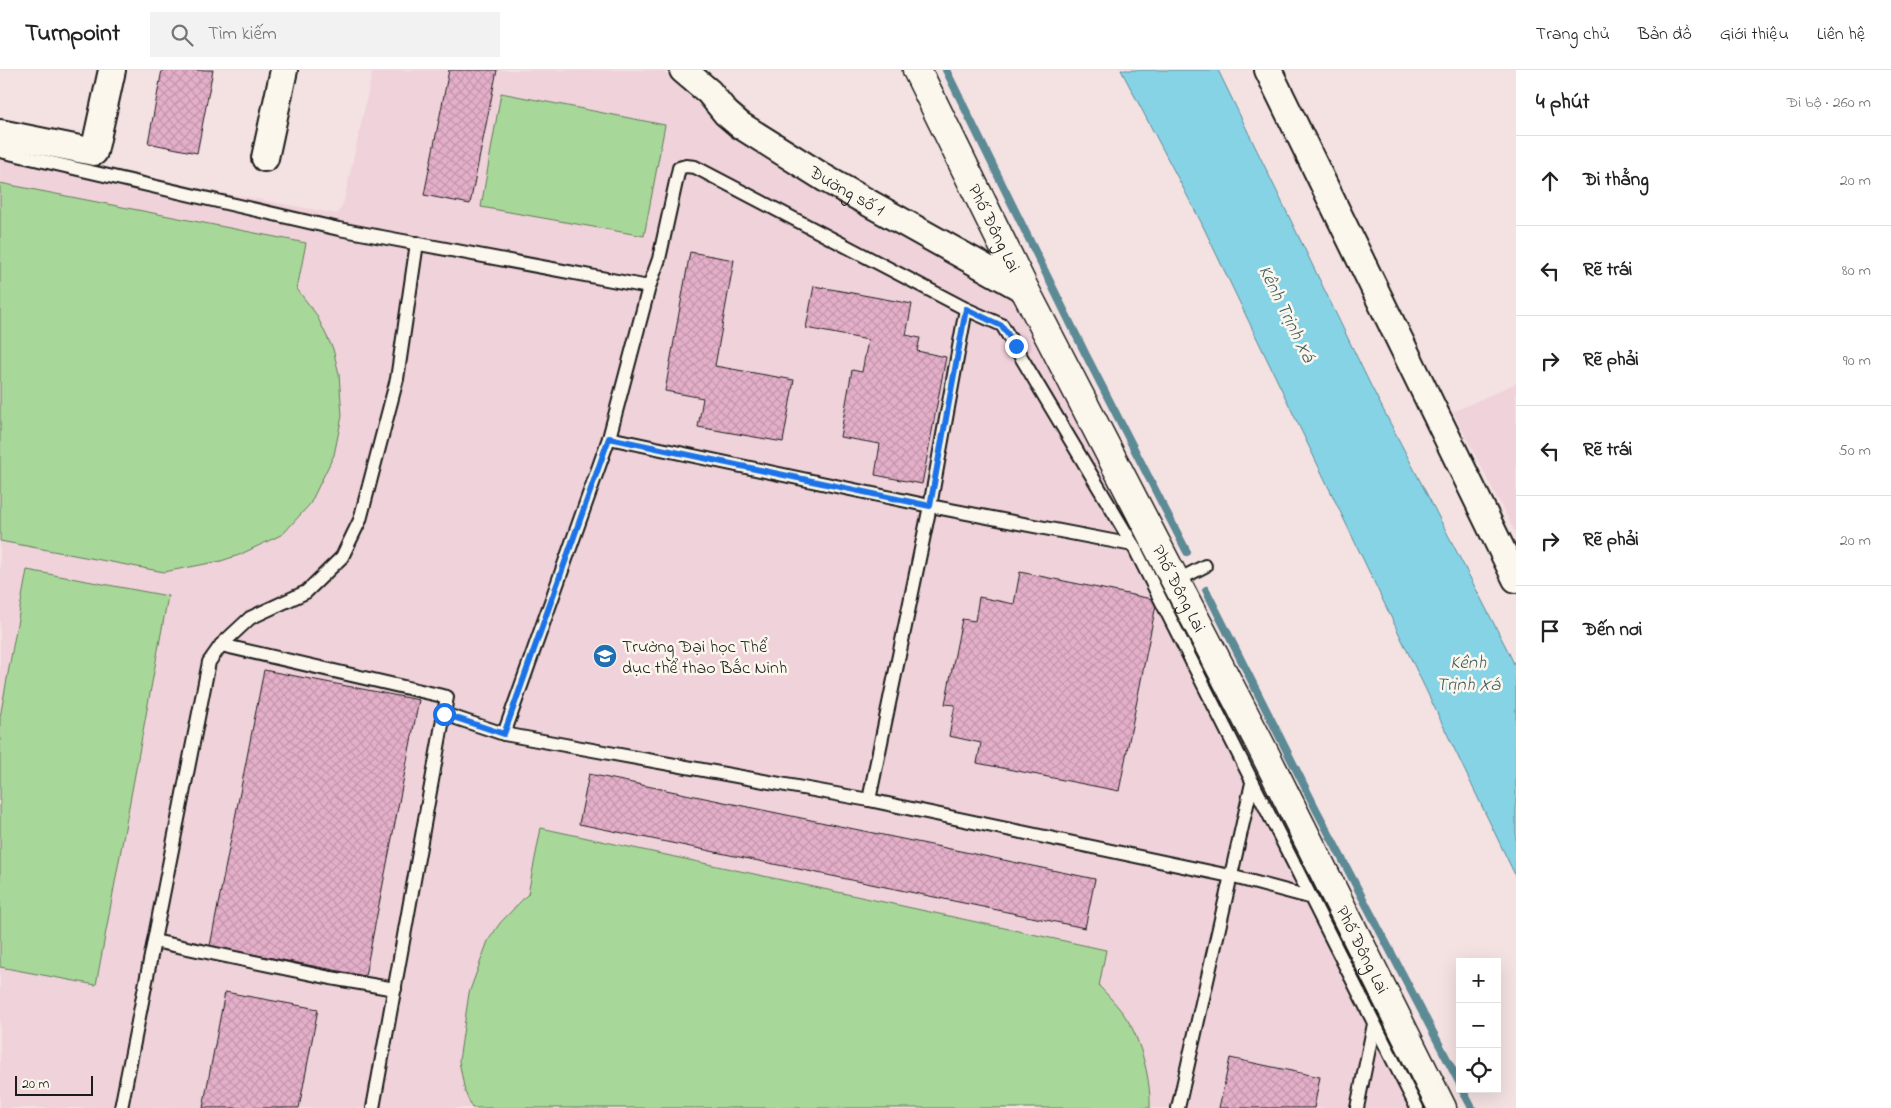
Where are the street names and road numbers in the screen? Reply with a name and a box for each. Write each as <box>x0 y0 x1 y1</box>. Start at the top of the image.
street label: Đường số 1 <box>802 160 889 224</box>
street label: Phố Đông Lai <box>960 180 1025 277</box>
street label: Phố Đông Lai <box>1144 541 1211 638</box>
street label: Phố Đông Lai <box>1328 902 1394 999</box>

